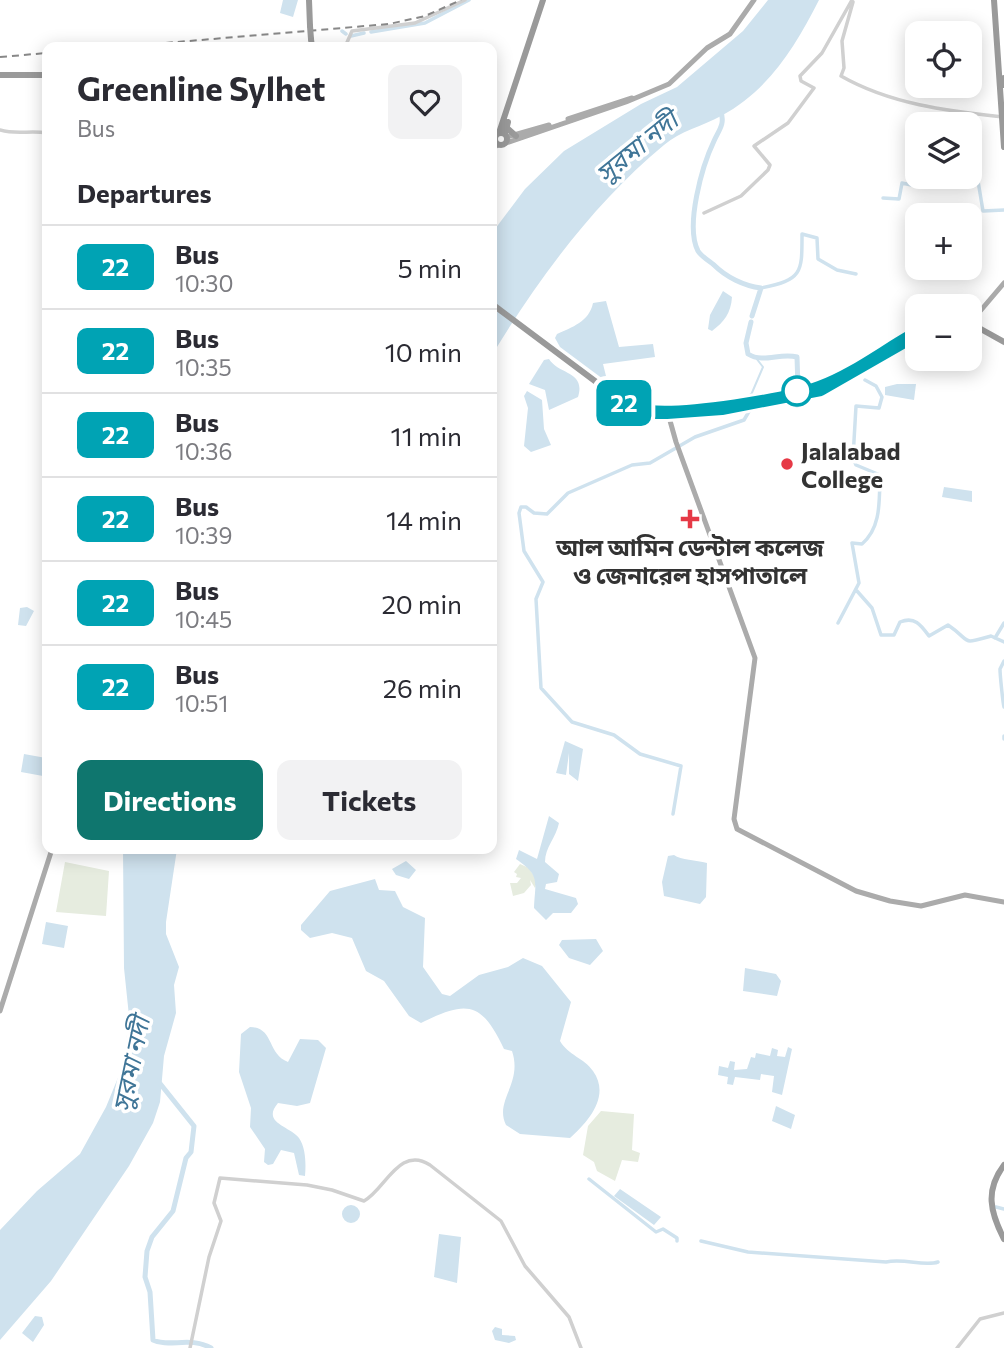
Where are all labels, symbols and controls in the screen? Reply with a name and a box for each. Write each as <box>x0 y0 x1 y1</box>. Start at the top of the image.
map controls <box>905 21 982 371</box>
button: locate <box>905 21 982 98</box>
button: heart <box>388 65 462 139</box>
text: Greenline Sylhet <box>77 67 325 108</box>
water label: সুরমা নদী <box>589 100 688 189</box>
button: layers <box>905 112 982 189</box>
text: Bus <box>77 114 115 142</box>
text: Departures <box>77 177 212 208</box>
button: + <box>905 203 982 280</box>
text: Bus <box>175 238 219 269</box>
text: 22 <box>102 252 129 281</box>
text: 5 min <box>398 252 462 283</box>
text: 10:30 <box>175 269 233 297</box>
button: − <box>905 294 982 371</box>
text: Bus <box>175 322 219 353</box>
text: 22 <box>102 336 129 365</box>
text: 10 min <box>385 336 462 367</box>
text: 10:35 <box>175 353 232 381</box>
unlabelled marker <box>782 376 812 406</box>
line badge: 22 <box>592 380 656 426</box>
text: 22 <box>610 388 638 417</box>
text: Bus <box>175 406 219 437</box>
text: 22 <box>102 420 129 449</box>
text: 11 min <box>391 420 462 451</box>
place label: Jalalabad College <box>801 436 901 493</box>
text: 10:36 <box>175 437 232 465</box>
marker: Jalalabad College <box>779 456 795 472</box>
text: Bus <box>175 490 219 521</box>
text: 22 <box>102 504 129 533</box>
text: 14 min <box>386 504 462 535</box>
marker: আল আমিন ডেন্টাল কলেজ ও জেনারেল হাসপাতালে <box>680 509 700 529</box>
text: 10:39 <box>175 521 232 549</box>
place label: আল আমিন ডেন্টাল কলেজ ও জেনারেল হাসপাতালে <box>555 532 824 589</box>
text: Bus <box>175 574 219 605</box>
text: 22 <box>102 588 129 617</box>
text: 20 min <box>381 588 462 619</box>
text: 10:45 <box>175 605 232 633</box>
text: Bus <box>175 658 219 689</box>
text: 22 <box>102 672 129 701</box>
text: 26 min <box>383 672 462 703</box>
text: 10:51 <box>175 689 228 717</box>
button: Directions <box>77 760 263 840</box>
button: Tickets <box>277 760 462 840</box>
water label: সুরমা নদী <box>105 1009 157 1115</box>

